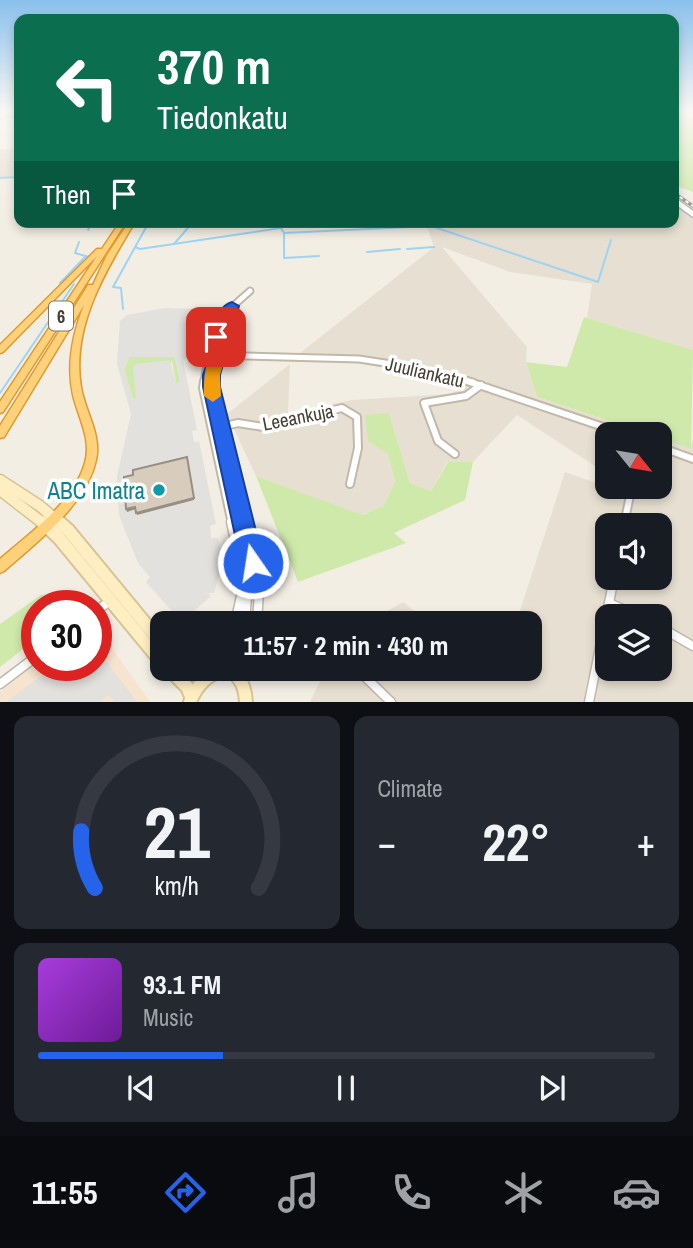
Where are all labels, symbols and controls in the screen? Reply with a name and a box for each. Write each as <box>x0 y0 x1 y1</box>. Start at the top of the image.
text: 370 m <box>157 33 271 99</box>
icon: left <box>42 42 133 133</box>
text: Tiedonkatu <box>157 96 288 139</box>
icon: arrive <box>105 175 143 213</box>
text: Then <box>42 177 91 212</box>
road number: 6 <box>49 302 73 330</box>
pin <box>186 307 246 367</box>
icon: arrive <box>197 318 235 356</box>
street label: Juuliankatu <box>383 350 467 394</box>
street label: Leeankuja <box>260 397 336 437</box>
north arrow <box>595 422 672 499</box>
map controls <box>595 422 672 681</box>
place label: ABC Imatra <box>47 475 146 506</box>
marker: ABC Imatra <box>151 482 167 498</box>
button: sound <box>595 513 672 590</box>
position arrow <box>216 526 290 600</box>
speed limit sign: 30 <box>21 590 112 681</box>
button: layers <box>595 604 672 681</box>
text: 11:57 · 2 min · 430 m <box>243 628 449 663</box>
text: Climate <box>378 773 442 804</box>
text: 21 <box>144 784 211 882</box>
text: 22° <box>482 807 550 877</box>
text: − <box>378 817 396 868</box>
text: + <box>637 817 655 868</box>
text: km/h <box>155 869 199 903</box>
text: 93.1 FM <box>143 967 221 1002</box>
text: Music <box>143 1002 193 1033</box>
icon: previous <box>122 1069 160 1107</box>
icon: pause <box>327 1069 365 1107</box>
icon: next <box>533 1069 571 1107</box>
icon: directions <box>161 1168 210 1217</box>
icon: music <box>274 1168 323 1217</box>
icon: phone <box>387 1168 436 1217</box>
icon: climate <box>499 1168 548 1217</box>
icon: car <box>612 1168 661 1217</box>
text: 11:55 <box>32 1171 98 1214</box>

